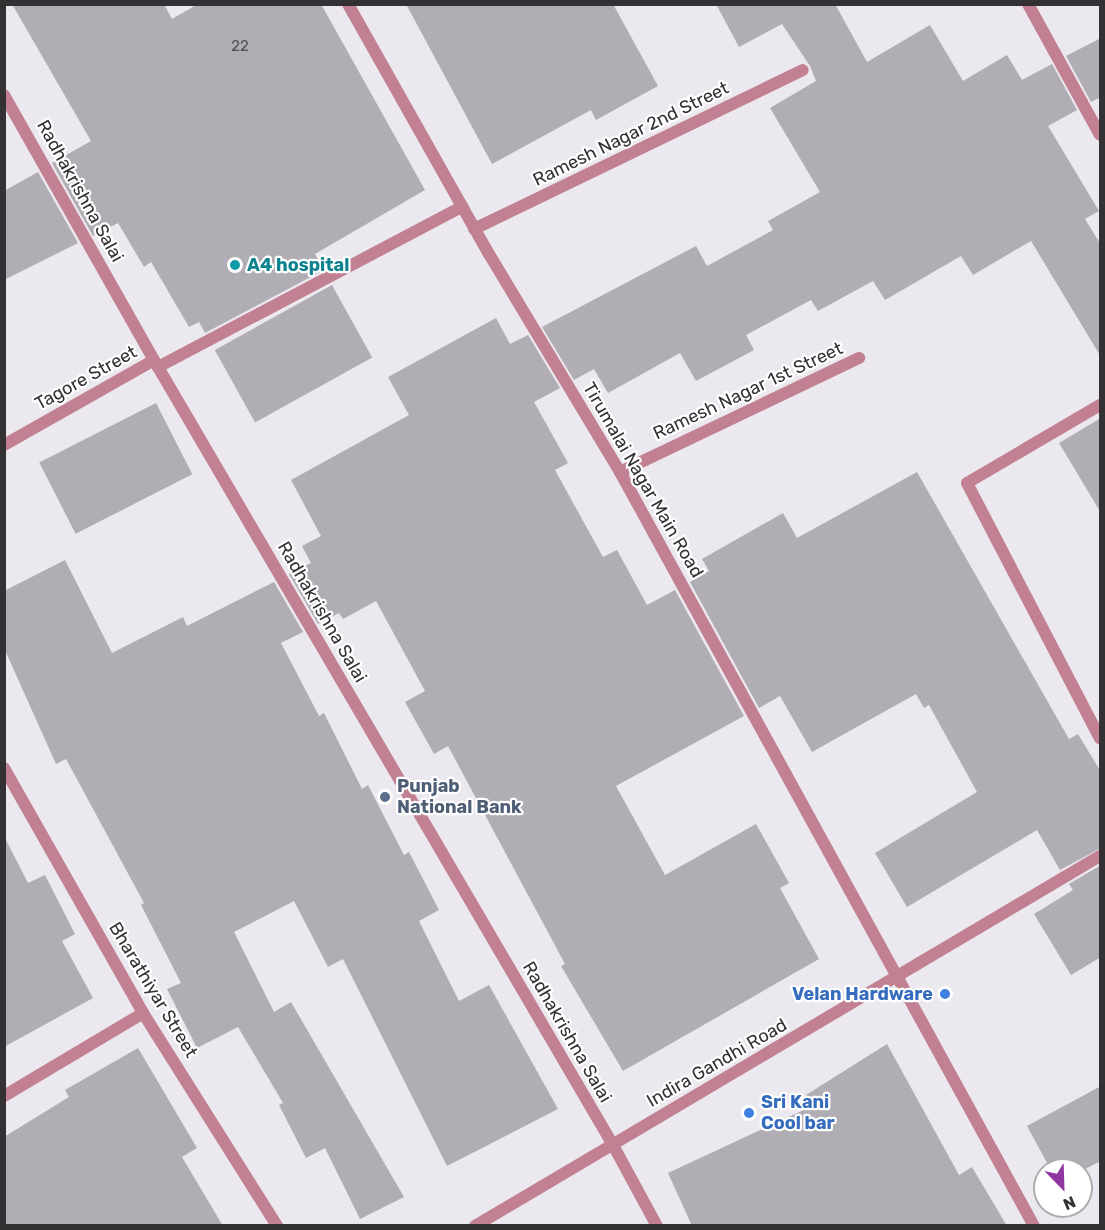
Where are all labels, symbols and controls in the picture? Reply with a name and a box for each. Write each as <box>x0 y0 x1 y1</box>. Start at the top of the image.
house number: 22 <box>231 38 249 56</box>
street label: Ramesh Nagar 2nd Street <box>529 77 733 191</box>
street label: Radhakrishna Salai <box>32 116 128 266</box>
place label: A4 hospital <box>247 254 349 276</box>
marker: A4 hospital <box>228 258 242 272</box>
street label: Ramesh Nagar 1st Street <box>650 337 846 445</box>
street label: Tagore Street <box>31 341 141 415</box>
street label: Tirumalai Nagar Main Road <box>578 378 708 582</box>
street label: Radhakrishna Salai <box>273 538 371 686</box>
place label: Punjab National Bank <box>397 776 522 818</box>
marker: Punjab National Bank <box>378 790 392 804</box>
street label: Bharathiyar Street <box>104 918 202 1062</box>
street label: Radhakrishna Salai <box>518 958 616 1106</box>
place label: Velan Hardware <box>792 983 933 1005</box>
marker: Velan Hardware <box>938 987 952 1001</box>
street label: Indira Gandhi Road <box>643 1014 791 1112</box>
place label: Sri Kani Cool bar <box>761 1092 835 1134</box>
marker: Sri Kani Cool bar <box>742 1106 756 1120</box>
north arrow <box>1033 1158 1093 1218</box>
text: N <box>1060 1192 1078 1214</box>

